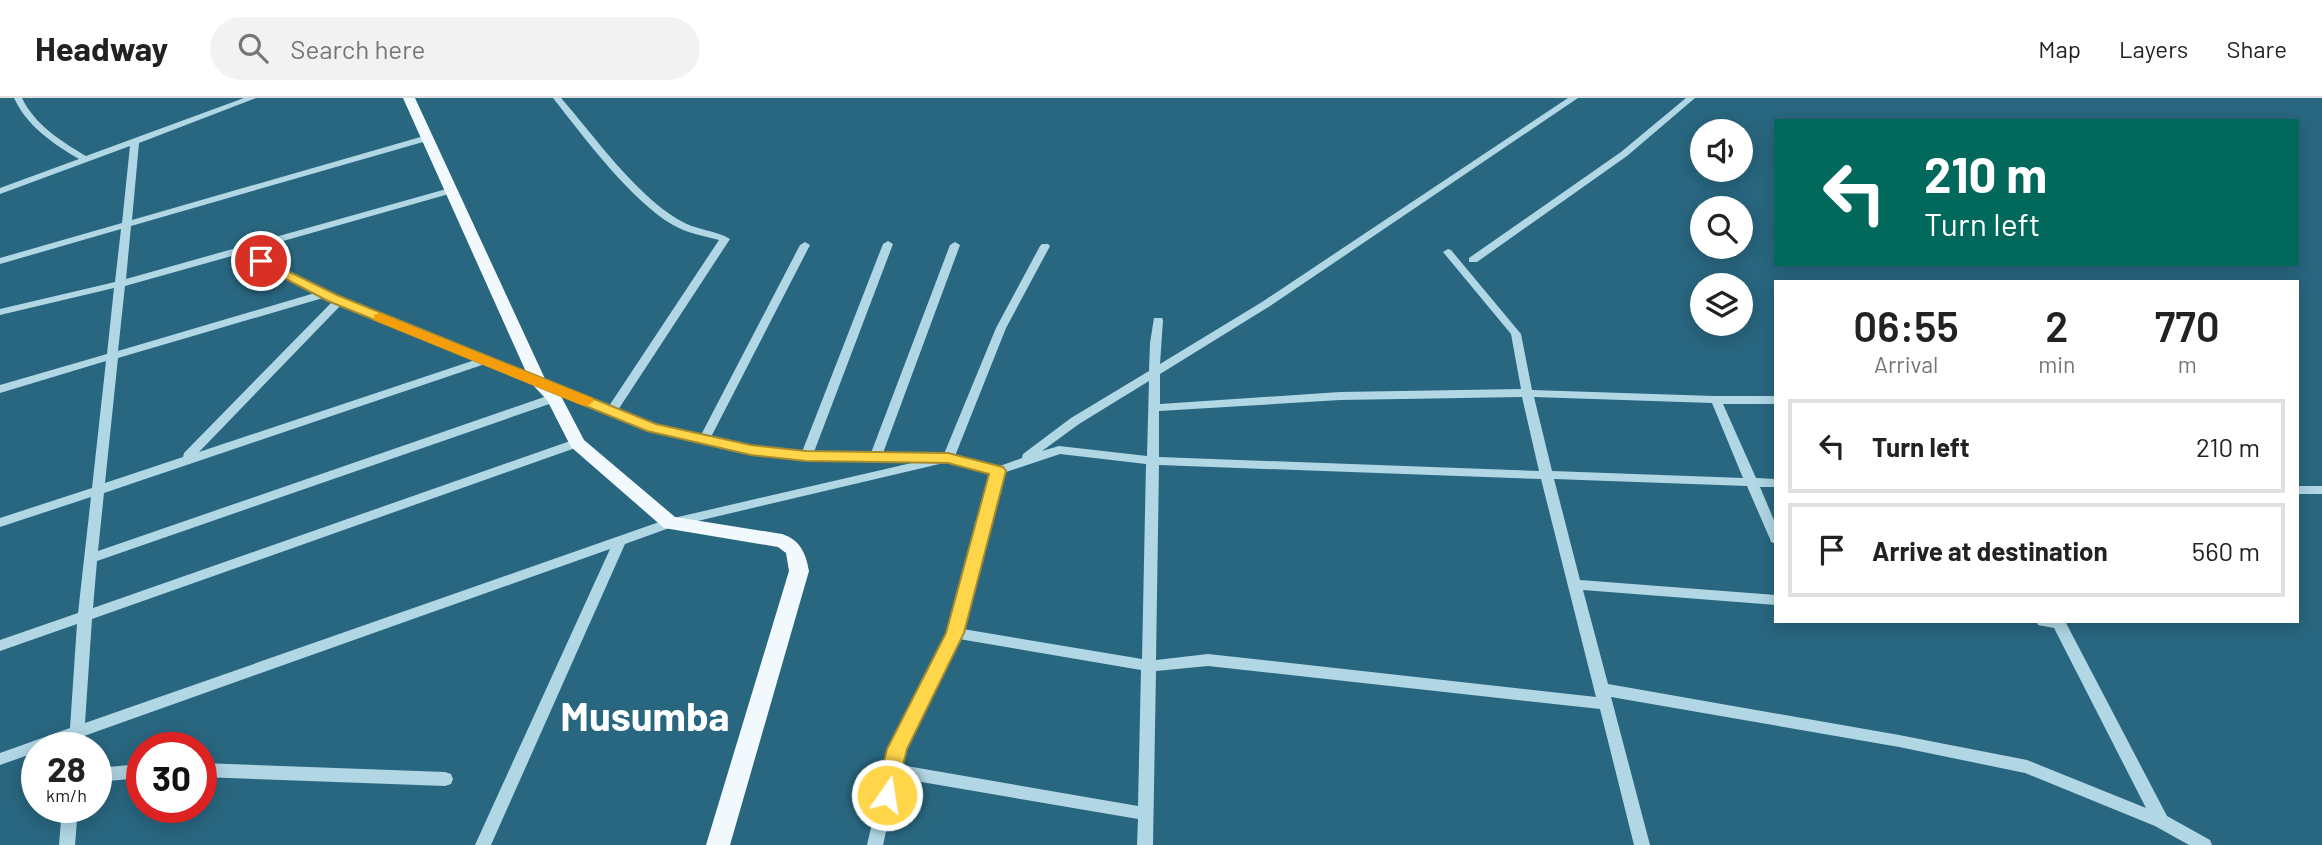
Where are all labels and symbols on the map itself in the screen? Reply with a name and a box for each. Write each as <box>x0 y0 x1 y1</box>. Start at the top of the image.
pin <box>231 231 291 291</box>
district label: Musumba <box>560 691 730 739</box>
speed limit sign: 30 <box>126 732 217 823</box>
position arrow <box>850 758 924 832</box>

